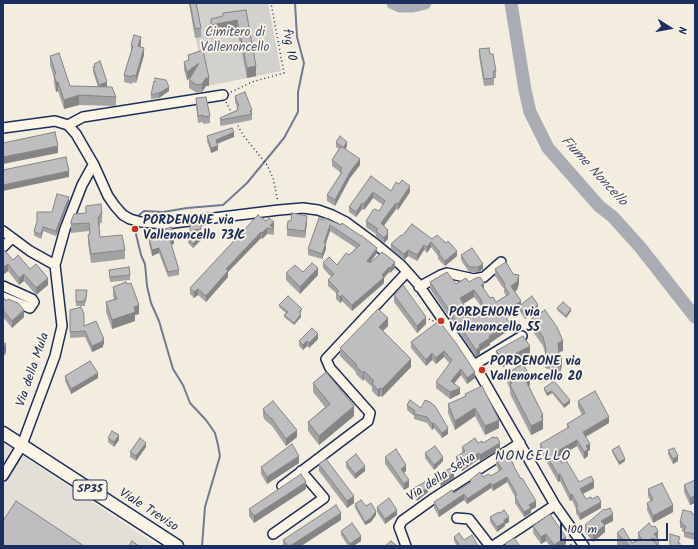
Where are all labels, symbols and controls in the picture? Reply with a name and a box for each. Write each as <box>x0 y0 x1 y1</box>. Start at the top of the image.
north arrow <box>650 8 690 48</box>
text: N <box>672 25 691 35</box>
park label: Cimitero di Vallenoncello <box>201 26 269 57</box>
street label: fvg 10 <box>278 28 298 62</box>
water label: Fiume Noncello <box>556 134 630 210</box>
place label: PORDENONE via Vallenoncello 73/C <box>143 214 246 245</box>
marker: PORDENONE via Vallenoncello 73/C <box>130 224 140 234</box>
place label: PORDENONE via Vallenoncello 55 <box>449 306 540 337</box>
marker: PORDENONE via Vallenoncello 55 <box>436 316 446 326</box>
street label: Via della Mula <box>14 331 54 409</box>
place label: PORDENONE via Vallenoncello 20 <box>490 355 582 386</box>
marker: PORDENONE via Vallenoncello 20 <box>477 365 487 375</box>
street label: Via della Selva <box>405 450 479 506</box>
district label: NONCELLO <box>495 450 571 466</box>
road number: SP35 <box>73 480 107 500</box>
street label: Viale Treviso <box>115 486 181 536</box>
scale bar <box>562 515 670 541</box>
text: 100 m <box>567 520 597 539</box>

